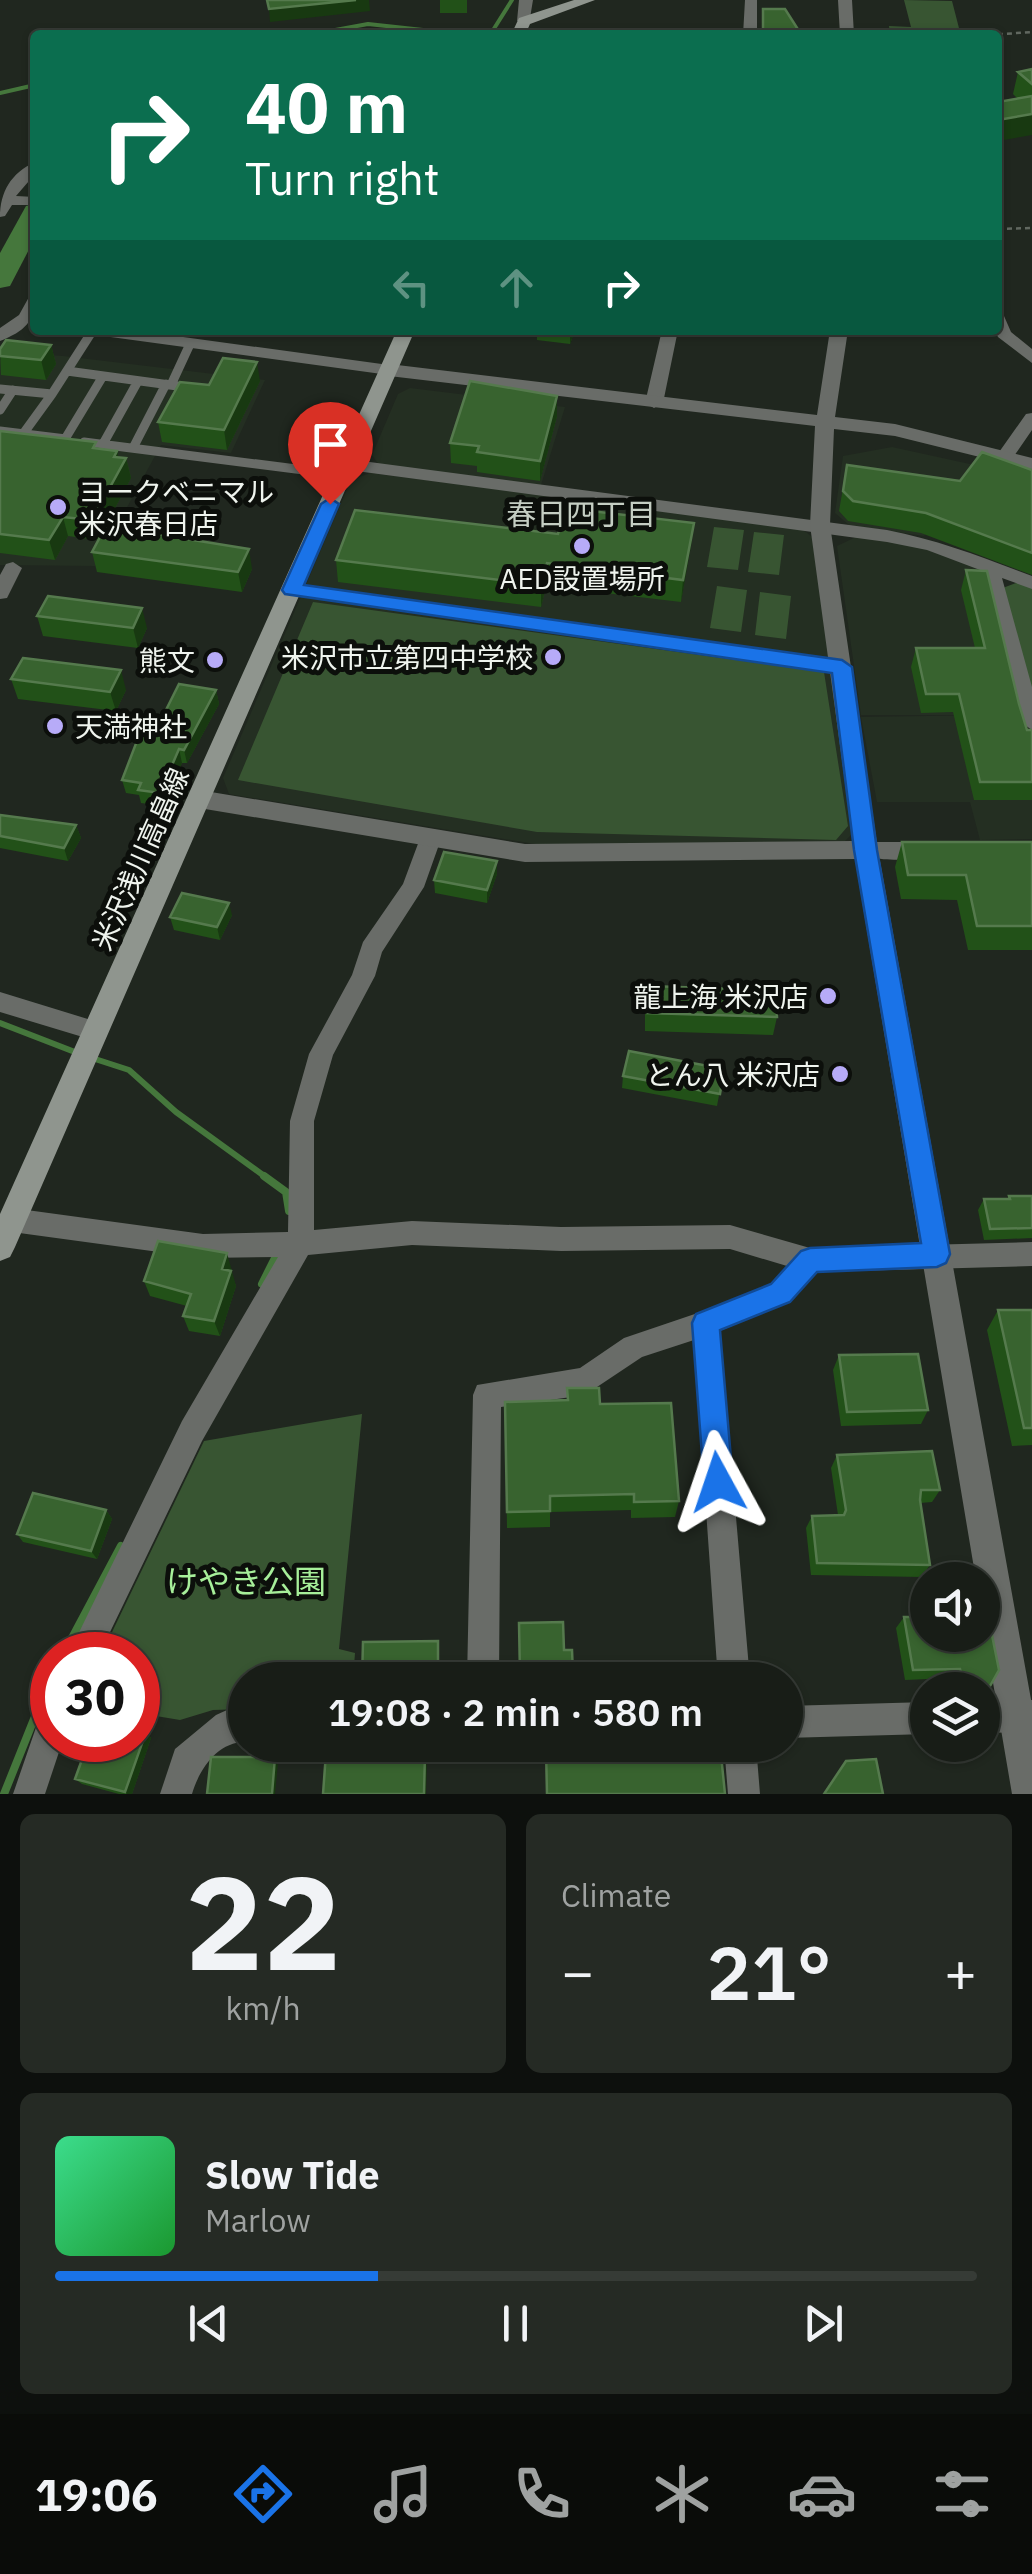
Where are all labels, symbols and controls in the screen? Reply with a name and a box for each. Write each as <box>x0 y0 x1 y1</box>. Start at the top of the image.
text: 40 m <box>245 61 408 152</box>
icon: right <box>80 70 210 200</box>
text: Turn right <box>245 149 440 207</box>
icon: left <box>384 260 439 315</box>
icon: ahead <box>489 260 544 315</box>
icon: right <box>594 260 649 315</box>
pin <box>288 402 373 505</box>
icon: arrive <box>303 417 358 472</box>
place label: ヨークベニマル 米沢春日店 <box>78 473 274 542</box>
district label: 春日四丁目 <box>506 494 656 533</box>
marker: ヨークベニマル 米沢春日店 <box>47 496 69 518</box>
marker: AED設置場所 <box>571 535 593 557</box>
place label: AED設置場所 <box>499 560 665 597</box>
place label: 米沢市立第四中学校 <box>281 639 533 676</box>
place label: 熊文 <box>139 642 195 679</box>
marker: 米沢市立第四中学校 <box>542 646 564 668</box>
marker: 熊文 <box>204 649 226 671</box>
place label: 天満神社 <box>75 708 187 745</box>
marker: 天満神社 <box>44 715 66 737</box>
street label: 米沢浅川高畠線 <box>83 762 197 956</box>
place label: 龍上海 米沢店 <box>633 978 808 1015</box>
marker: 龍上海 米沢店 <box>817 985 839 1007</box>
place label: とん八 米沢店 <box>645 1056 820 1093</box>
marker: とん八 米沢店 <box>829 1063 851 1085</box>
position arrow <box>666 1430 770 1534</box>
park label: けやき公園 <box>166 1560 326 1602</box>
map controls <box>910 1562 1000 1762</box>
button: sound <box>910 1562 1000 1652</box>
speed limit sign: 30 <box>30 1632 160 1762</box>
button: layers <box>910 1672 1000 1762</box>
text: 19:08 · 2 min · 580 m <box>328 1687 703 1736</box>
text: 22 <box>185 1837 341 2006</box>
text: Climate <box>561 1874 671 1916</box>
text: 21° <box>706 1923 832 2021</box>
text: − <box>561 1936 594 2007</box>
text: + <box>944 1936 977 2007</box>
text: km/h <box>225 1987 301 2029</box>
text: Slow Tide <box>205 2150 380 2199</box>
text: Marlow <box>205 2199 311 2241</box>
icon: previous <box>181 2296 236 2351</box>
icon: pause <box>488 2296 543 2351</box>
icon: next <box>796 2296 851 2351</box>
icon: directions <box>228 2459 298 2529</box>
icon: music <box>368 2459 438 2529</box>
icon: phone <box>507 2459 577 2529</box>
icon: climate <box>647 2459 717 2529</box>
icon: car <box>787 2459 857 2529</box>
icon: filters <box>927 2459 997 2529</box>
text: 19:06 <box>35 2465 158 2523</box>

